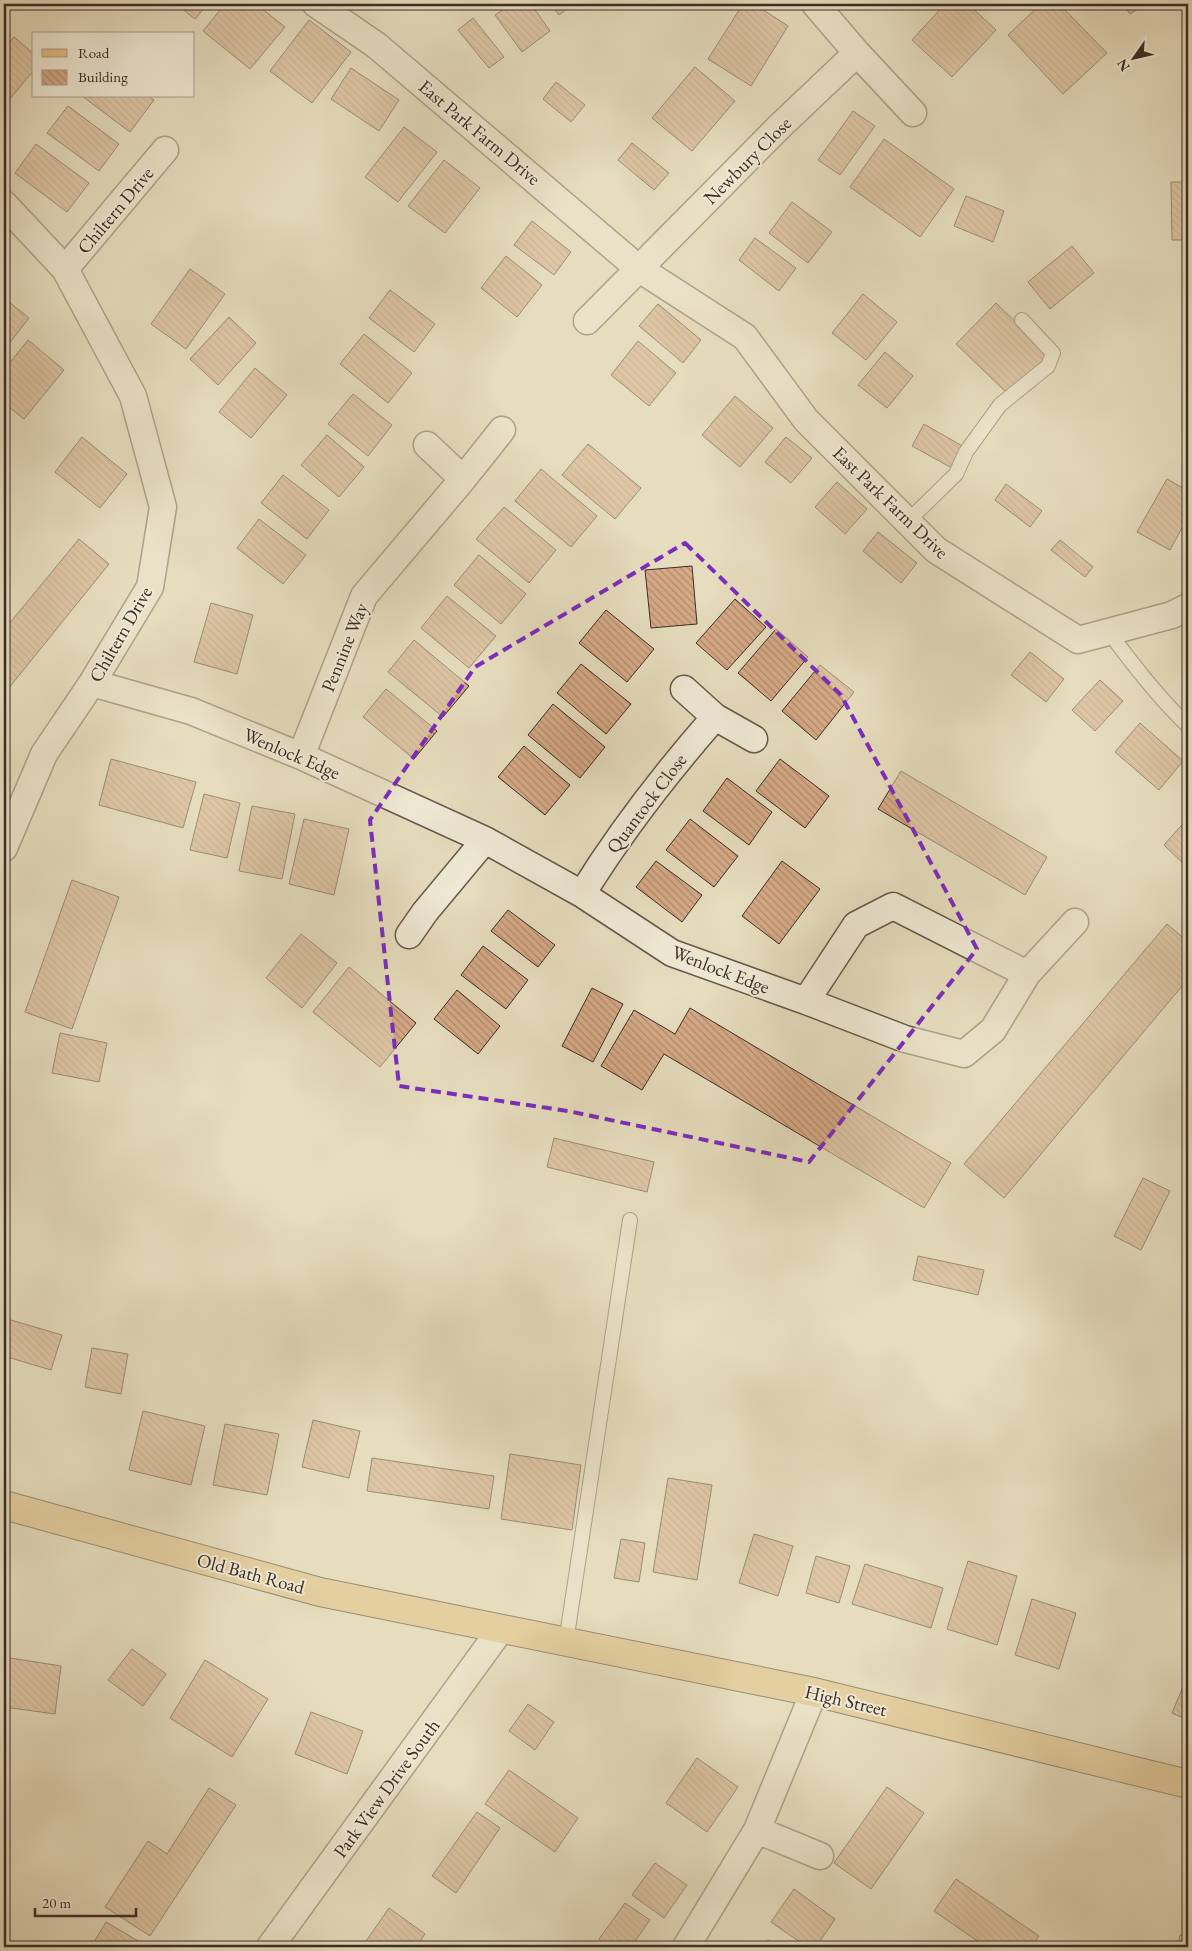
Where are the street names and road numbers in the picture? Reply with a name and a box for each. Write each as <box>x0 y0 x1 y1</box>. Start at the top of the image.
street label: East Park Farm Drive <box>413 74 546 191</box>
street label: Newbury Close <box>698 111 797 210</box>
street label: Chiltern Drive <box>72 161 159 259</box>
street label: East Park Farm Drive <box>827 441 954 564</box>
street label: Chiltern Drive <box>83 582 158 687</box>
street label: Pennine Way <box>315 598 374 696</box>
street label: Wenlock Edge <box>240 722 344 785</box>
street label: Quantock Close <box>601 748 692 858</box>
street label: Wenlock Edge <box>668 939 773 1000</box>
street label: Old Bath Road <box>194 1547 308 1600</box>
street label: High Street <box>802 1679 889 1722</box>
street label: Park View Drive South <box>328 1714 445 1863</box>

